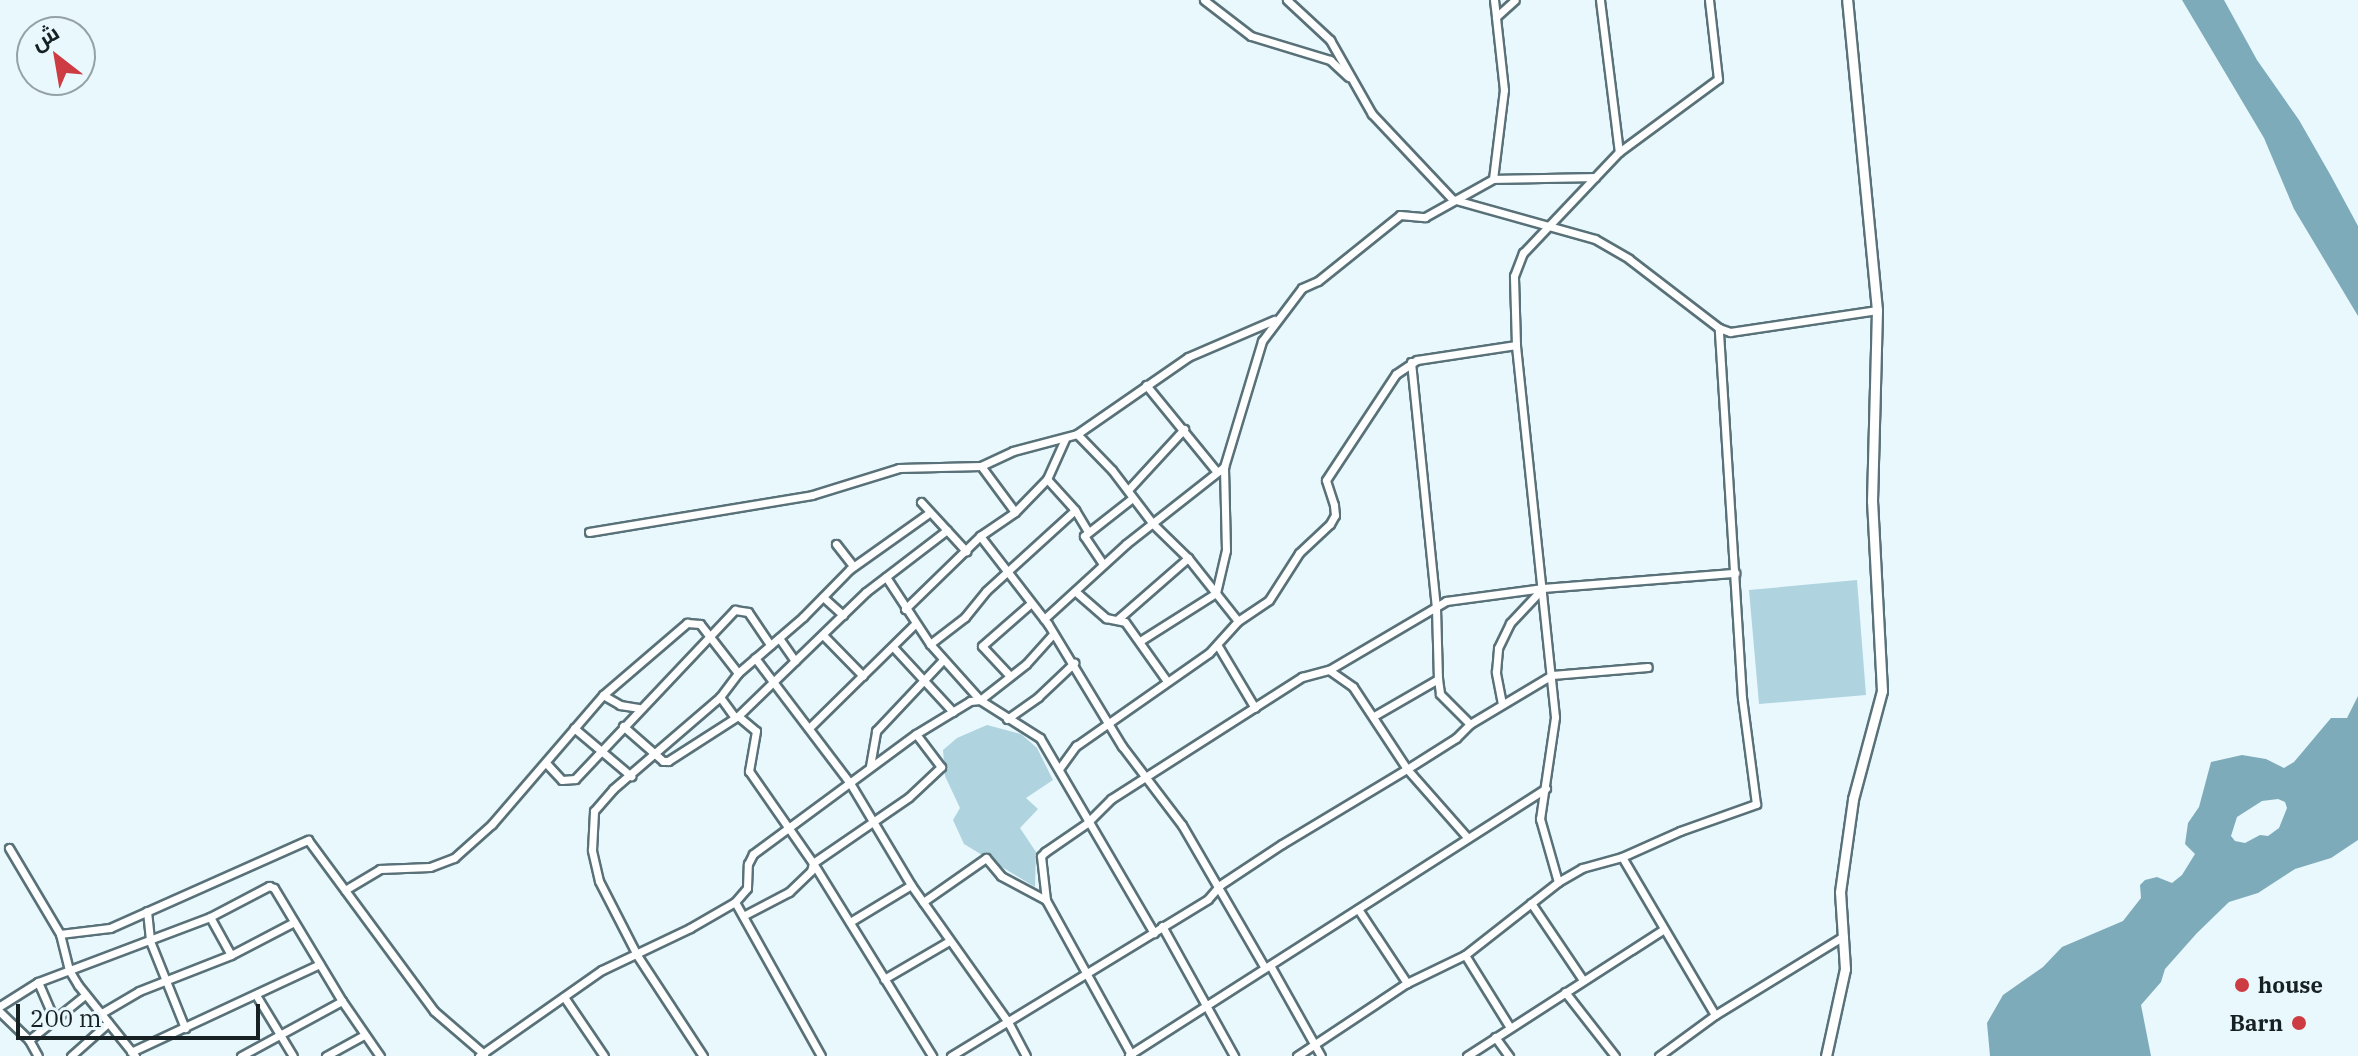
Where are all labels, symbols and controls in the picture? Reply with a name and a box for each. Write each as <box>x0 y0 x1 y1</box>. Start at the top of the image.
north arrow <box>16 16 96 96</box>
text: ش <box>25 17 64 56</box>
place label: house <box>2258 972 2323 998</box>
marker: house <box>2233 976 2251 994</box>
scale bar <box>20 988 264 1038</box>
text: 200 m <box>30 1002 102 1034</box>
place label: Barn <box>2230 1010 2283 1036</box>
marker: Barn <box>2290 1014 2308 1032</box>

